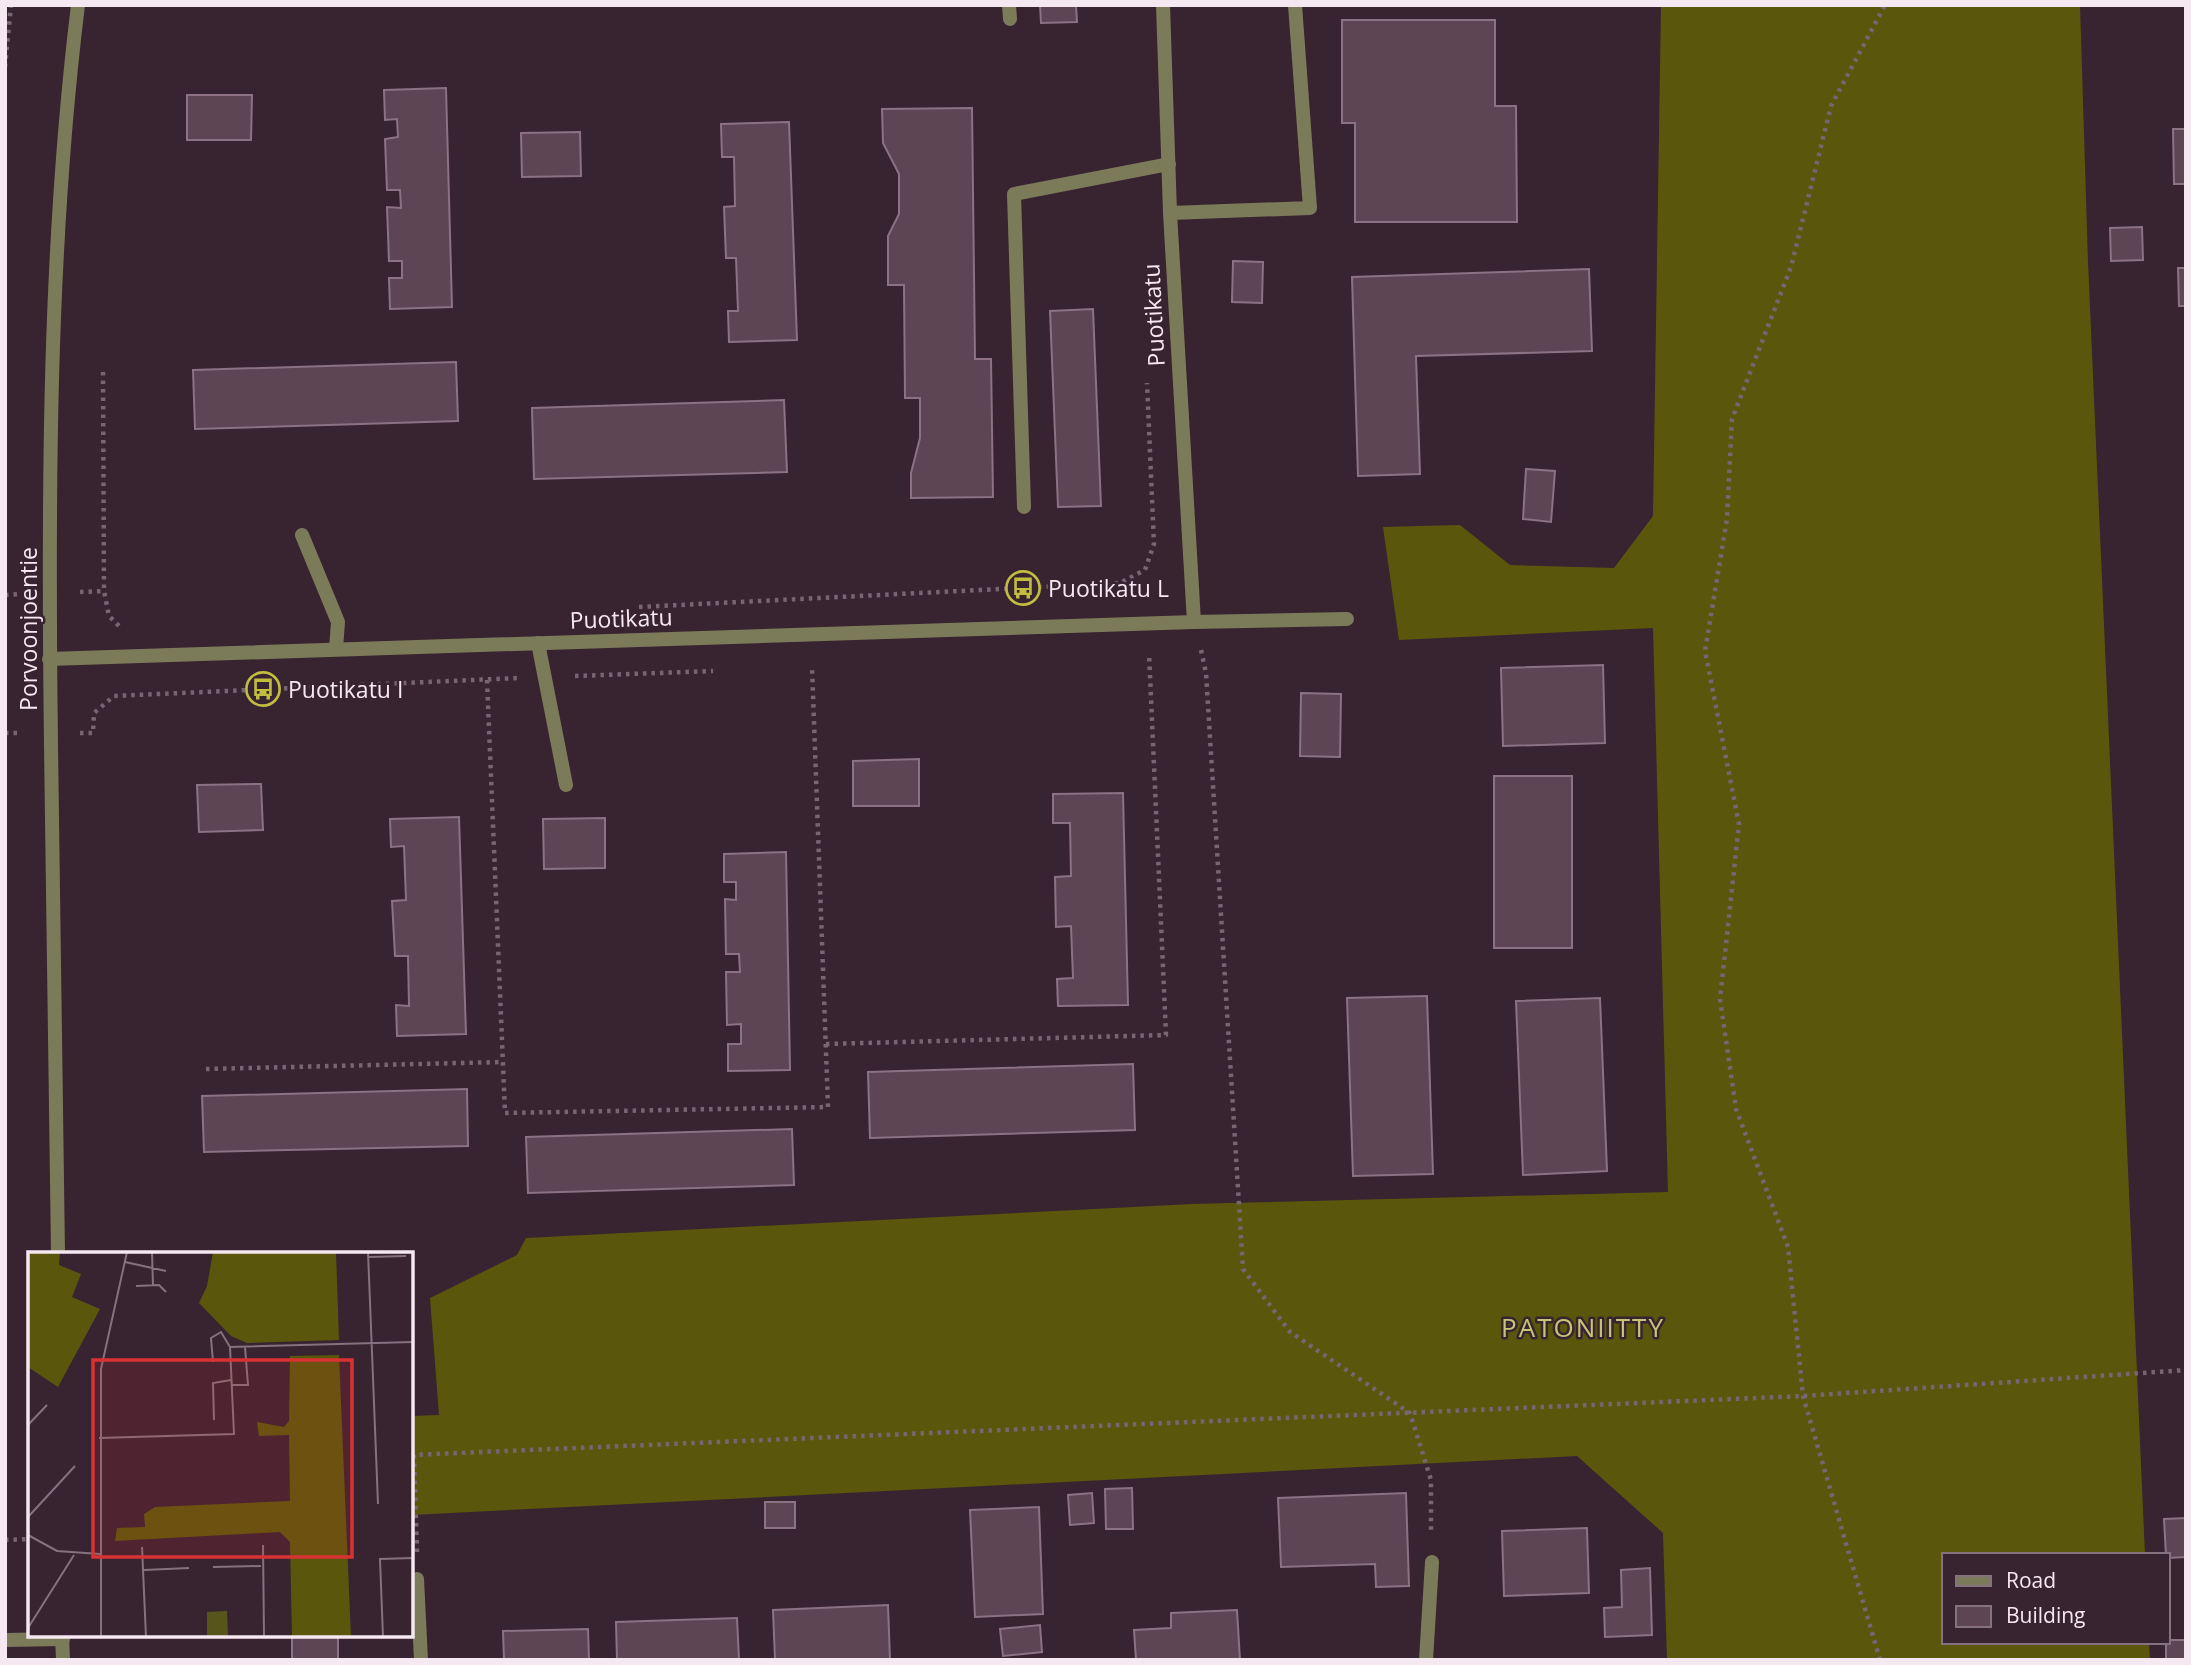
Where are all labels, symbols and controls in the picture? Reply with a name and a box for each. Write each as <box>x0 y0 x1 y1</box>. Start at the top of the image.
street label: Puotikatu <box>1134 263 1172 367</box>
street label: Porvoonjoentie <box>12 547 44 711</box>
bus stop icon: Puotikatu L <box>1004 569 1042 607</box>
place label: Puotikatu L <box>1048 572 1169 604</box>
street label: Puotikatu <box>569 600 673 636</box>
bus stop icon: Puotikatu I <box>244 670 282 708</box>
place label: Puotikatu I <box>288 673 403 705</box>
inset map <box>28 1252 413 1637</box>
district label: PATONIITTY <box>1501 1309 1665 1345</box>
legend <box>1942 1553 2170 1644</box>
text: Road <box>2006 1566 2056 1594</box>
text: Building <box>2006 1601 2085 1629</box>

